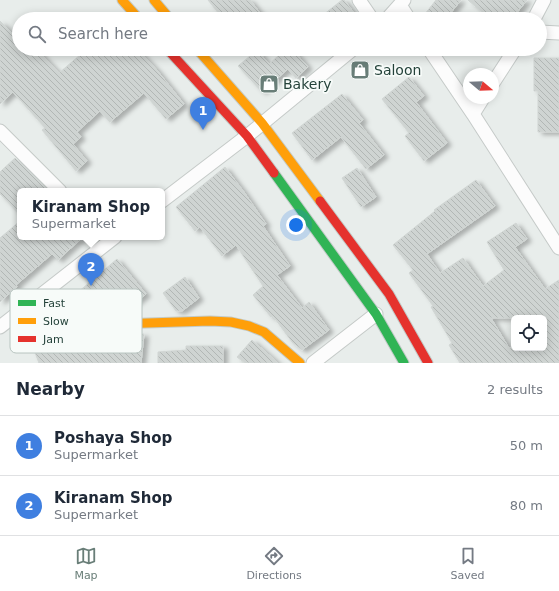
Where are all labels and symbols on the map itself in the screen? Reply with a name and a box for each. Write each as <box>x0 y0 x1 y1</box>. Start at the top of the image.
shop icon: Saloon <box>349 59 371 81</box>
place label: Saloon <box>374 62 421 78</box>
north arrow <box>463 68 499 104</box>
shop icon: Bakery <box>258 73 280 95</box>
place label: Bakery <box>283 76 331 92</box>
pin: 1 <box>190 97 216 130</box>
your location <box>286 215 306 235</box>
pin: 2 <box>78 253 104 286</box>
legend <box>10 289 142 353</box>
text: Fast <box>43 297 66 310</box>
text: Slow <box>43 315 69 328</box>
text: Jam <box>42 333 64 346</box>

